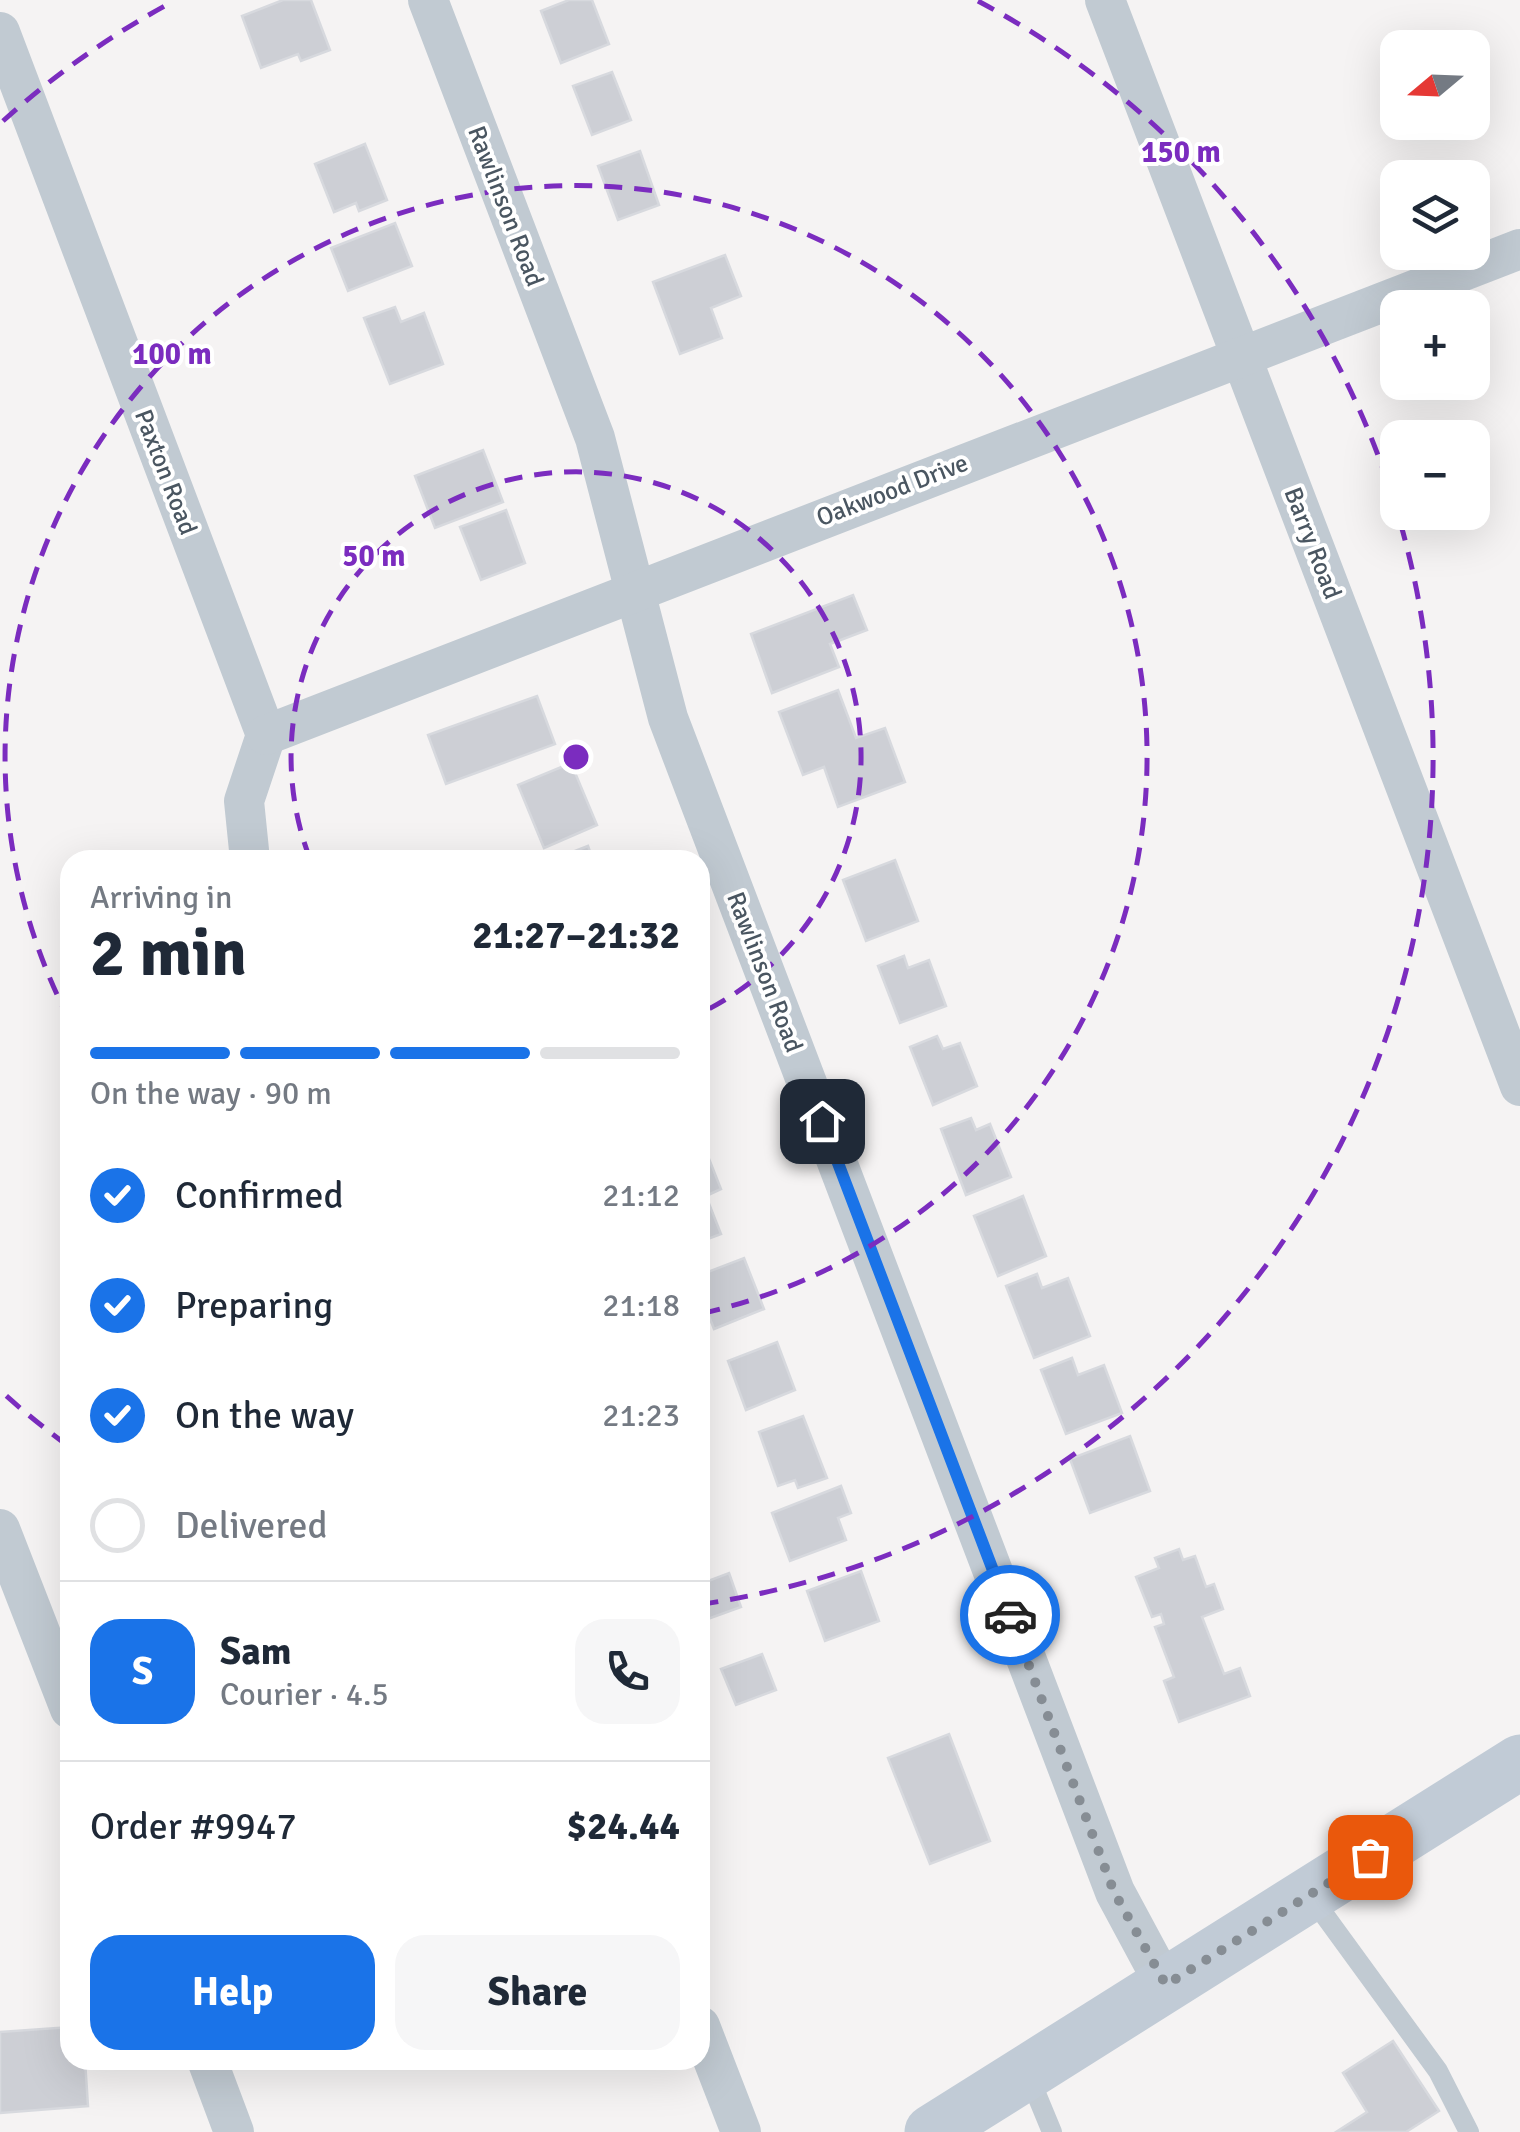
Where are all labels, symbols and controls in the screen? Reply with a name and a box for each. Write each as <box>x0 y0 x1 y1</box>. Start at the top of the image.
north arrow <box>1380 30 1490 140</box>
map controls <box>1380 30 1490 530</box>
street label: Rawlinson Road <box>461 121 551 291</box>
text: 150 m <box>1141 134 1221 171</box>
button: layers <box>1380 160 1490 270</box>
button: + <box>1380 290 1490 400</box>
text: 100 m <box>132 336 212 373</box>
street label: Paxton Road <box>128 405 204 539</box>
button: − <box>1380 420 1490 530</box>
street label: Oakwood Drive <box>812 447 972 533</box>
street label: Barry Road <box>1277 483 1349 603</box>
text: 50 m <box>342 538 406 575</box>
centre of rings <box>558 739 594 775</box>
text: Arriving in <box>90 878 232 917</box>
street label: Rawlinson Road <box>720 887 810 1057</box>
text: 21:27–21:32 <box>472 912 680 959</box>
text: 2 min <box>90 914 247 994</box>
text: On the way · 90 m <box>90 1074 332 1113</box>
pin <box>780 1079 865 1164</box>
icon: home <box>795 1094 850 1149</box>
icon: check <box>90 1168 145 1223</box>
text: Confirmed <box>175 1172 344 1219</box>
text: 21:12 <box>602 1176 680 1215</box>
icon: check <box>90 1278 145 1333</box>
text: Preparing <box>175 1282 333 1329</box>
text: 21:18 <box>602 1286 680 1325</box>
icon: check <box>90 1388 145 1443</box>
text: On the way <box>175 1392 354 1439</box>
text: 21:23 <box>602 1396 680 1435</box>
text: Delivered <box>175 1502 328 1549</box>
courier <box>960 1565 1060 1665</box>
icon: car <box>983 1588 1038 1643</box>
button: phone <box>575 1619 680 1724</box>
text: Sam <box>220 1628 291 1675</box>
text: S <box>132 1648 153 1695</box>
text: Courier · 4.5 <box>220 1675 389 1714</box>
text: Order #9947 <box>90 1803 297 1850</box>
text: $24.44 <box>567 1803 680 1850</box>
pin <box>1328 1815 1413 1900</box>
icon: bag <box>1343 1830 1398 1885</box>
button: Help <box>90 1935 375 2050</box>
button: Share <box>395 1935 680 2050</box>

